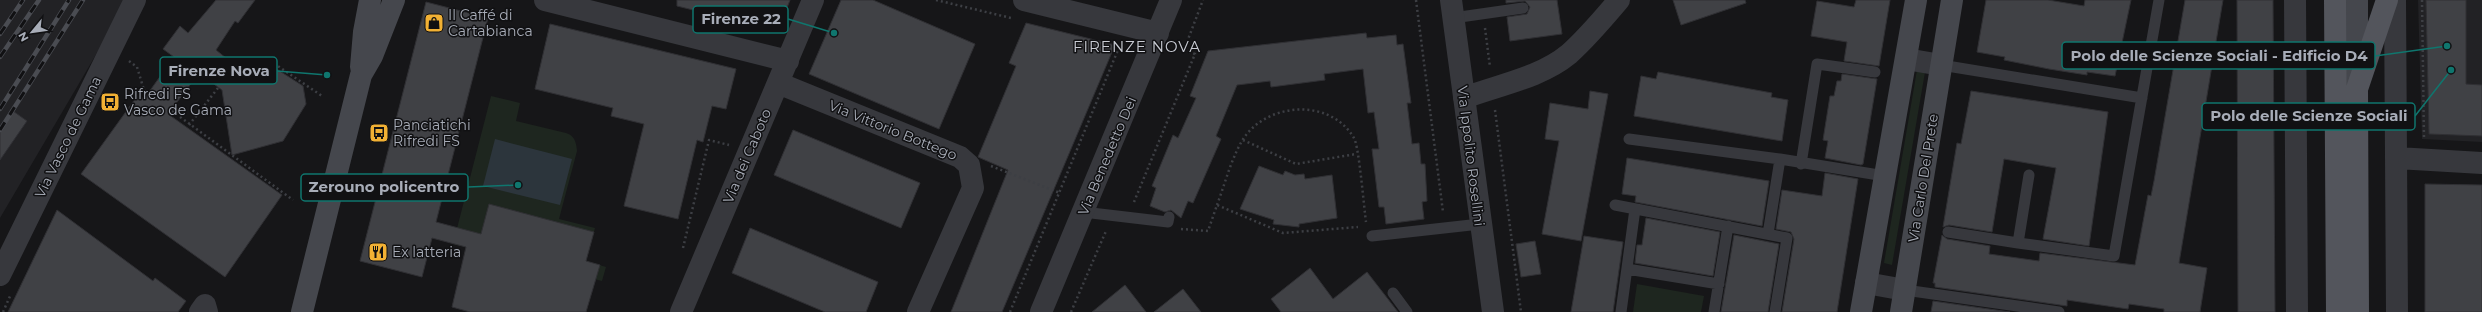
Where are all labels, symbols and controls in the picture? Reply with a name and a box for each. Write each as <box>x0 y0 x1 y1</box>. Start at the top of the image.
place label: Il Caffé di Cartabianca <box>448 6 533 40</box>
callout: Firenze 22 <box>693 6 788 33</box>
text: Firenze 22 <box>701 9 781 28</box>
north arrow <box>12 12 52 52</box>
shop icon: Il Caffé di Cartabianca <box>423 12 445 34</box>
text: N <box>15 30 32 44</box>
district label: FIRENZE NOVA <box>1073 37 1201 56</box>
callout: Polo delle Scienze Sociali - Edificio D4 <box>2062 42 2375 69</box>
text: Polo delle Scienze Sociali - Edificio D4 <box>2071 46 2368 65</box>
callout: Firenze Nova <box>160 57 277 84</box>
text: Firenze Nova <box>168 61 270 80</box>
street label: Via Vasco de Gama <box>31 73 105 201</box>
place label: Rifredi FS Vasco de Gama <box>124 85 232 119</box>
street label: Via Ippolito Rosellini <box>1453 85 1489 227</box>
bus stop icon: Rifredi FS Vasco de Gama <box>99 91 121 113</box>
street label: Via Benedetto Dei <box>1074 94 1140 218</box>
street label: Via Vittorio Bottego <box>826 96 960 164</box>
callout: Polo delle Scienze Sociali <box>2202 103 2415 130</box>
street label: Via dei Caboto <box>719 106 775 206</box>
text: Polo delle Scienze Sociali <box>2210 106 2408 125</box>
street label: Via Carlo Del Prete <box>1904 112 1942 244</box>
place label: Panciatichi Rifredi FS <box>393 116 471 150</box>
bus stop icon: Panciatichi Rifredi FS <box>368 122 390 144</box>
callout: Zerouno policentro <box>301 174 468 201</box>
text: Zerouno policentro <box>309 177 460 196</box>
restaurant icon: Ex latteria <box>367 241 389 263</box>
place label: Ex latteria <box>392 243 461 261</box>

